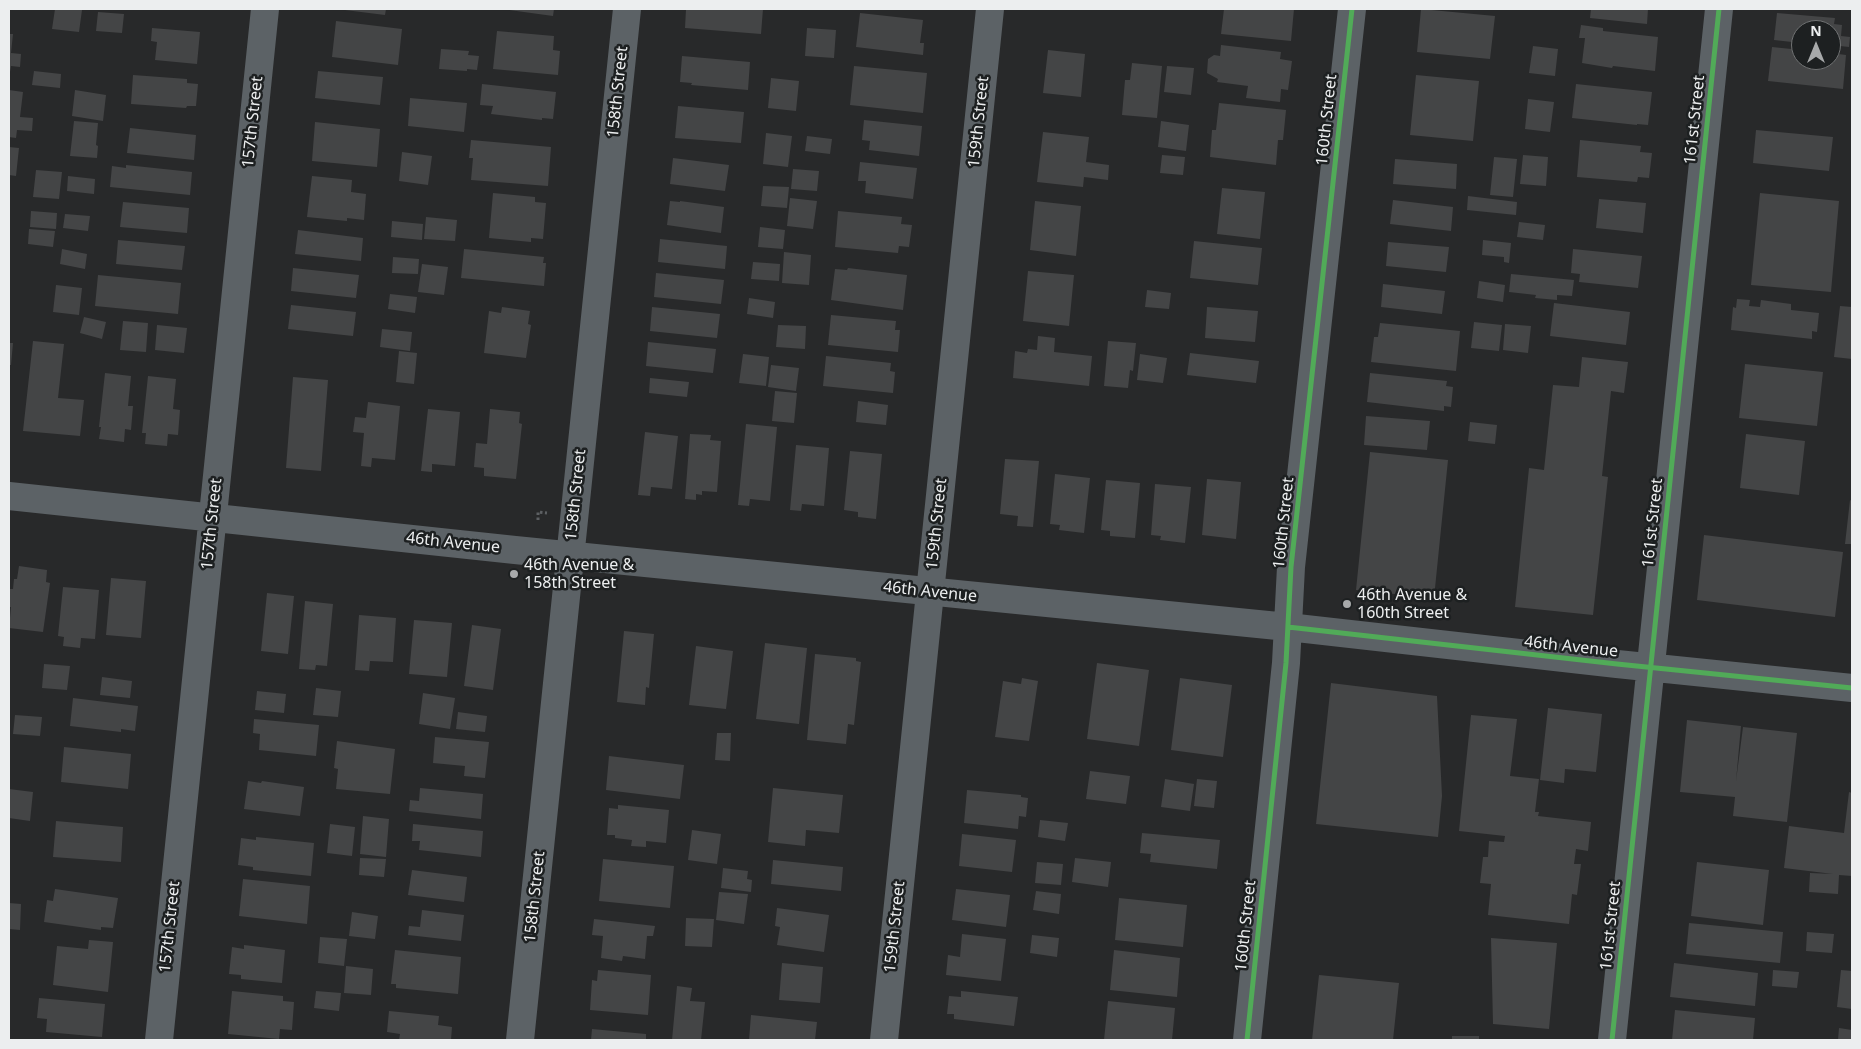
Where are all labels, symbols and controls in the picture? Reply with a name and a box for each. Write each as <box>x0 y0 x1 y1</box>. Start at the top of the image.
north arrow <box>1791 20 1841 70</box>
text: N <box>1810 21 1822 40</box>
street label: 158th Street <box>604 45 632 139</box>
street label: 160th Street <box>1313 73 1341 167</box>
street label: 161st Street <box>1681 74 1709 166</box>
street label: 157th Street <box>239 75 267 169</box>
street label: 159th Street <box>965 75 993 169</box>
street label: 158th Street <box>562 448 590 542</box>
street label: 160th Street <box>1270 476 1298 570</box>
street label: 157th Street <box>198 477 226 571</box>
street label: 159th Street <box>923 477 951 571</box>
street label: 161st Street <box>1639 477 1667 569</box>
street label: 46th Avenue <box>405 529 501 557</box>
place label: 46th Avenue & 158th Street <box>524 555 634 593</box>
marker: 46th Avenue & 158th Street <box>508 568 520 580</box>
street label: 46th Avenue <box>882 578 978 606</box>
place label: 46th Avenue & 160th Street <box>1357 585 1467 623</box>
marker: 46th Avenue & 160th Street <box>1341 598 1353 610</box>
street label: 46th Avenue <box>1523 633 1619 661</box>
street label: 158th Street <box>521 850 549 944</box>
street label: 160th Street <box>1232 879 1260 973</box>
street label: 157th Street <box>156 880 184 974</box>
street label: 159th Street <box>881 880 909 974</box>
street label: 161st Street <box>1597 880 1625 972</box>

